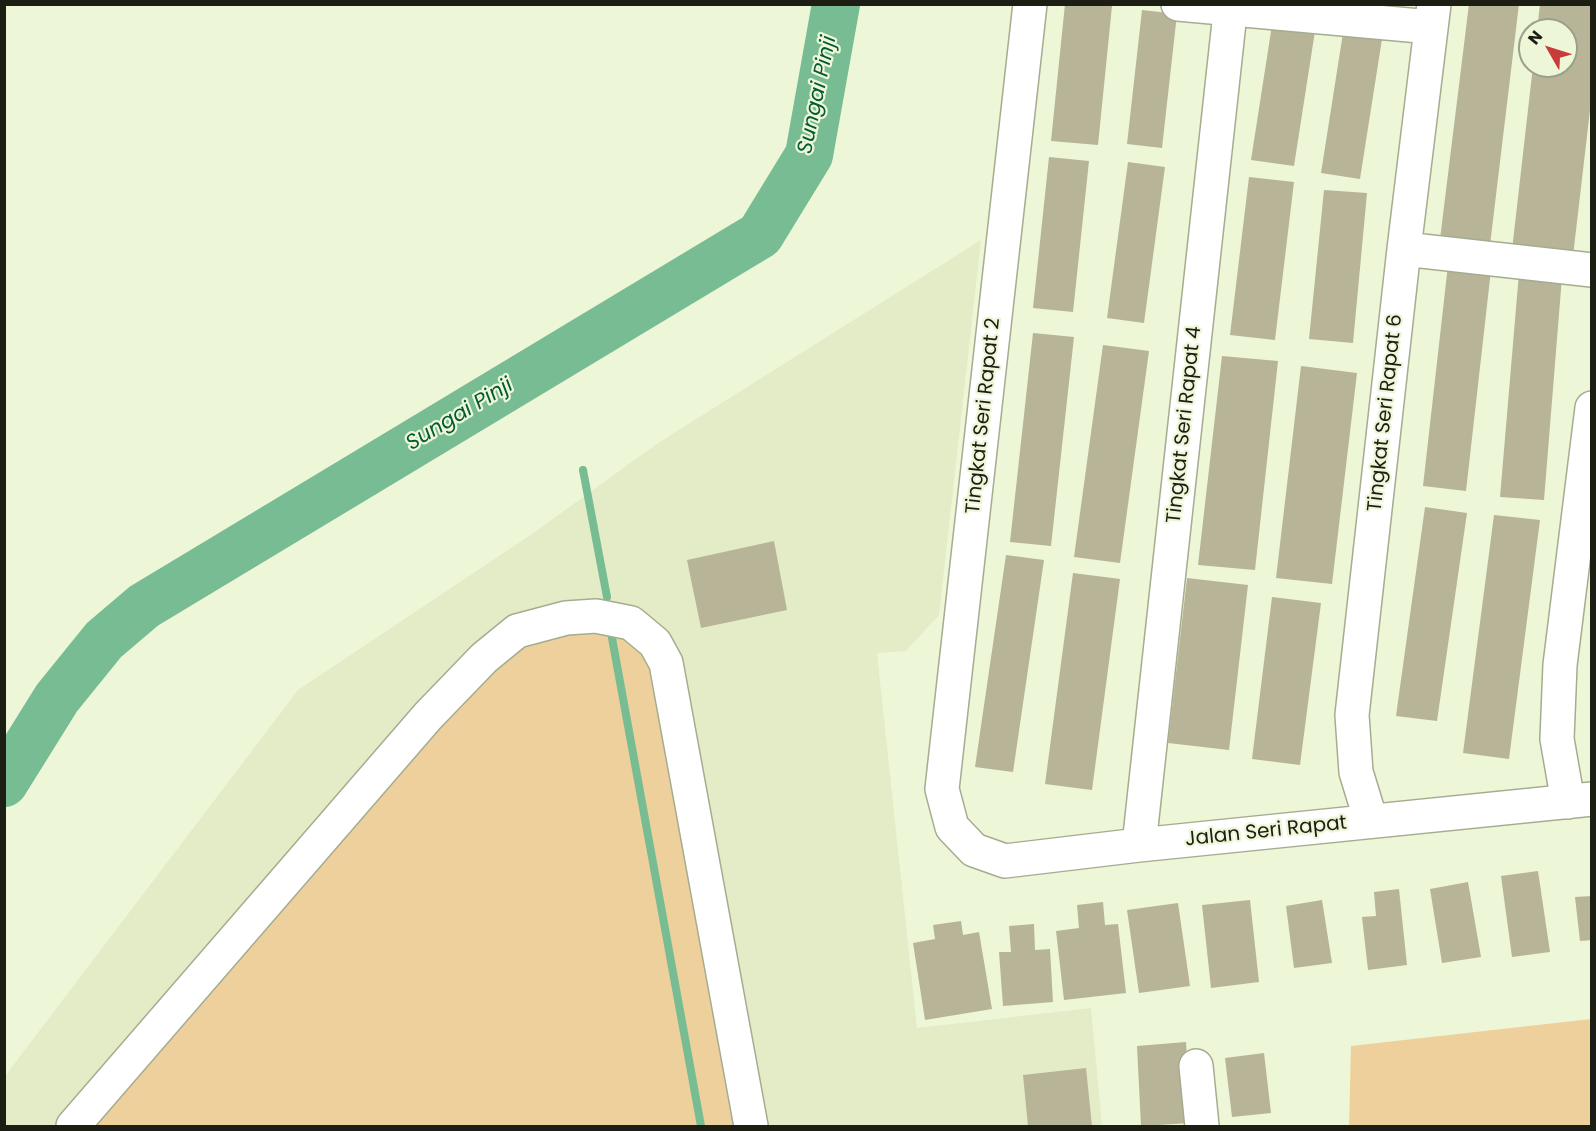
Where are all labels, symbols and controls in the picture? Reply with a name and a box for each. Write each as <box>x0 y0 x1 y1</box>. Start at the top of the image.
north arrow <box>1518 18 1578 78</box>
text: N <box>1522 26 1548 50</box>
water label: Sungai Pinji <box>793 34 843 156</box>
street label: Tingkat Seri Rapat 6 <box>1364 313 1408 513</box>
street label: Tingkat Seri Rapat 2 <box>962 317 1006 515</box>
street label: Tingkat Seri Rapat 4 <box>1163 325 1207 525</box>
water label: Sungai Pinji <box>402 373 518 457</box>
street label: Jalan Seri Rapat <box>1184 812 1348 852</box>

